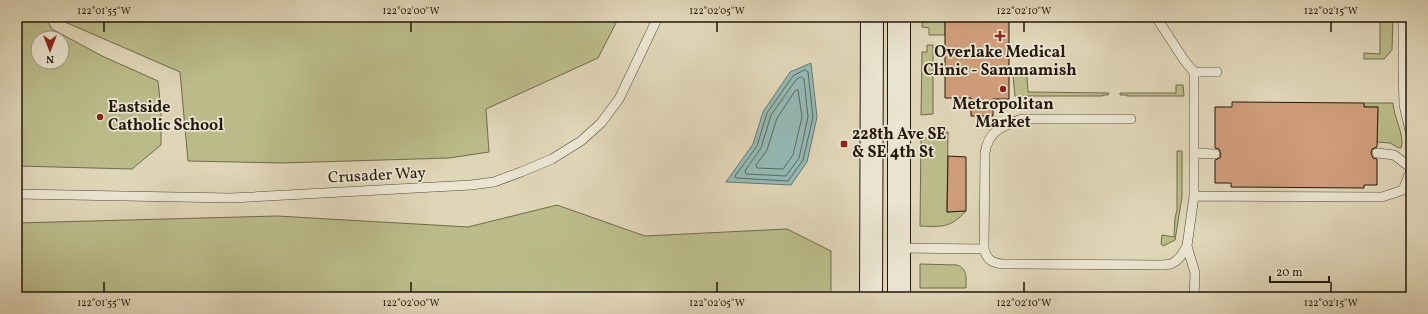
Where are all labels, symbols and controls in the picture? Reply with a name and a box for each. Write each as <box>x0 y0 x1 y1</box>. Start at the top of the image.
text: 122°01'55"W <box>77 4 131 18</box>
text: 122°02'00"W <box>383 4 439 18</box>
text: 122°02'05"W <box>689 4 745 18</box>
text: 122°02'10"W <box>997 4 1051 18</box>
text: 122°02'15"W <box>1304 4 1358 18</box>
north arrow <box>30 30 70 70</box>
marker: Overlake Medical Clinic - Sammamish <box>994 30 1006 42</box>
place label: Overlake Medical Clinic - Sammamish <box>923 42 1077 82</box>
text: N <box>46 51 54 66</box>
marker: Metropolitan Market <box>998 84 1008 94</box>
place label: Metropolitan Market <box>952 94 1054 134</box>
place label: Eastside Catholic School <box>108 97 224 137</box>
marker: Eastside Catholic School <box>95 112 105 122</box>
place label: 228th Ave SE & SE 4th St <box>852 124 946 164</box>
marker: 228th Ave SE & SE 4th St <box>839 139 849 149</box>
street label: Crusader Way <box>327 162 427 190</box>
scale bar <box>1270 258 1329 284</box>
text: 20 m <box>1276 265 1303 281</box>
text: 122°01'55"W <box>77 296 131 310</box>
text: 122°02'00"W <box>383 296 439 310</box>
text: 122°02'05"W <box>689 296 745 310</box>
text: 122°02'10"W <box>997 296 1051 310</box>
text: 122°02'15"W <box>1304 296 1358 310</box>

